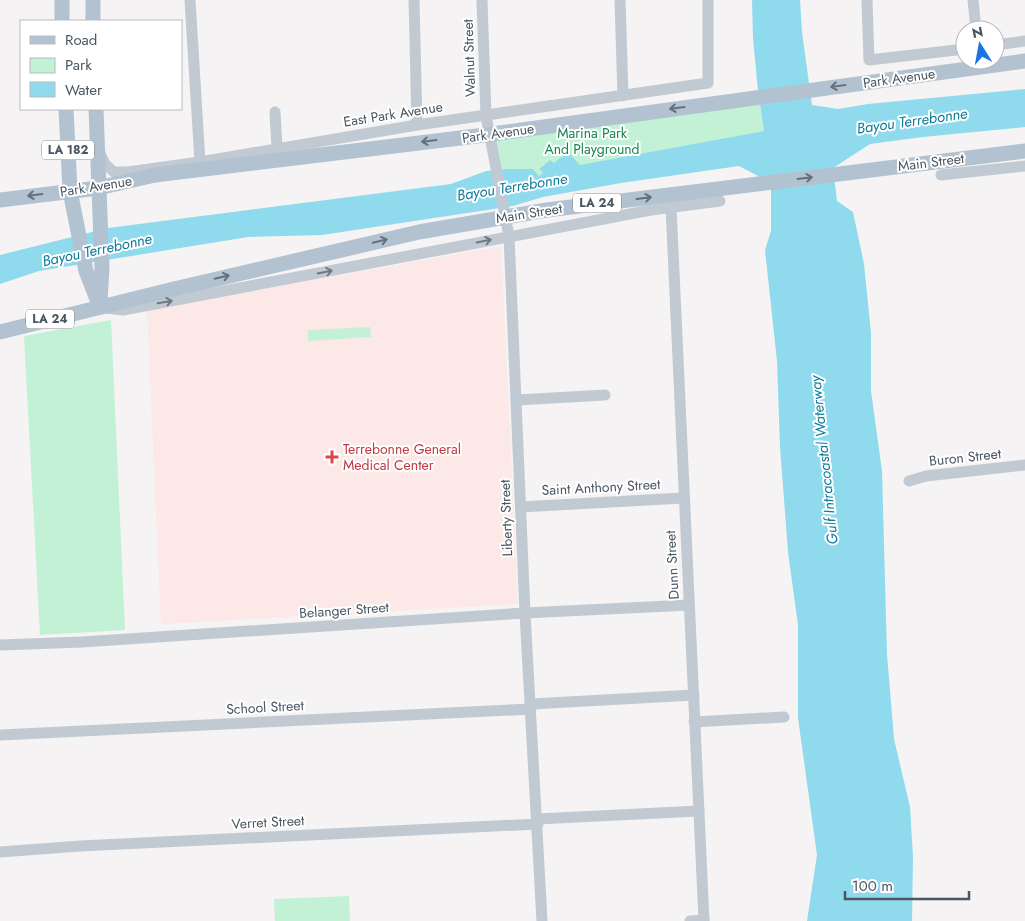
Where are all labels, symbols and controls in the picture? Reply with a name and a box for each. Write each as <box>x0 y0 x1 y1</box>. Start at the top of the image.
street label: Walnut Street <box>458 18 480 97</box>
legend <box>20 20 182 110</box>
north arrow <box>955 20 1005 70</box>
text: N <box>970 21 985 43</box>
text: Road <box>65 29 97 51</box>
text: Park <box>65 54 92 76</box>
street label: Park Avenue <box>862 63 936 93</box>
text: Water <box>65 79 103 101</box>
one-way arrow <box>830 82 846 92</box>
street label: East Park Avenue <box>342 96 444 132</box>
water label: Bayou Terrebonne <box>855 102 969 140</box>
one-way arrow <box>669 103 685 113</box>
street label: Park Avenue <box>461 118 535 148</box>
park label: Marina Park And Playground <box>544 123 640 159</box>
one-way arrow <box>422 137 438 147</box>
road number: LA 182 <box>42 140 94 160</box>
street label: Main Street <box>897 148 966 176</box>
water label: Bayou Terrebonne <box>455 167 569 207</box>
street label: Park Avenue <box>59 170 133 202</box>
one-way arrow <box>797 173 813 183</box>
one-way arrow <box>27 190 43 200</box>
one-way arrow <box>635 193 651 203</box>
road number: LA 24 <box>573 194 621 212</box>
street label: Main Street <box>495 198 564 228</box>
water label: Bayou Terrebonne <box>40 228 154 272</box>
one-way arrow <box>371 236 387 245</box>
one-way arrow <box>476 236 492 245</box>
one-way arrow <box>316 266 332 276</box>
one-way arrow <box>213 272 229 281</box>
one-way arrow <box>157 296 173 306</box>
road number: LA 24 <box>26 310 74 328</box>
water label: Gulf Intracoastal Waterway <box>804 373 844 546</box>
place label: Terrebonne General Medical Center <box>343 439 461 475</box>
street label: Buron Street <box>928 443 1003 471</box>
marker: Terrebonne General Medical Center <box>325 450 339 464</box>
street label: Saint Anthony Street <box>541 474 662 500</box>
street label: Liberty Street <box>495 479 517 557</box>
street label: Dunn Street <box>660 529 684 600</box>
street label: Belanger Street <box>298 597 390 623</box>
street label: School Street <box>226 695 305 719</box>
street label: Verret Street <box>231 810 306 834</box>
scale bar <box>845 868 969 900</box>
text: 100 m <box>852 875 893 897</box>

